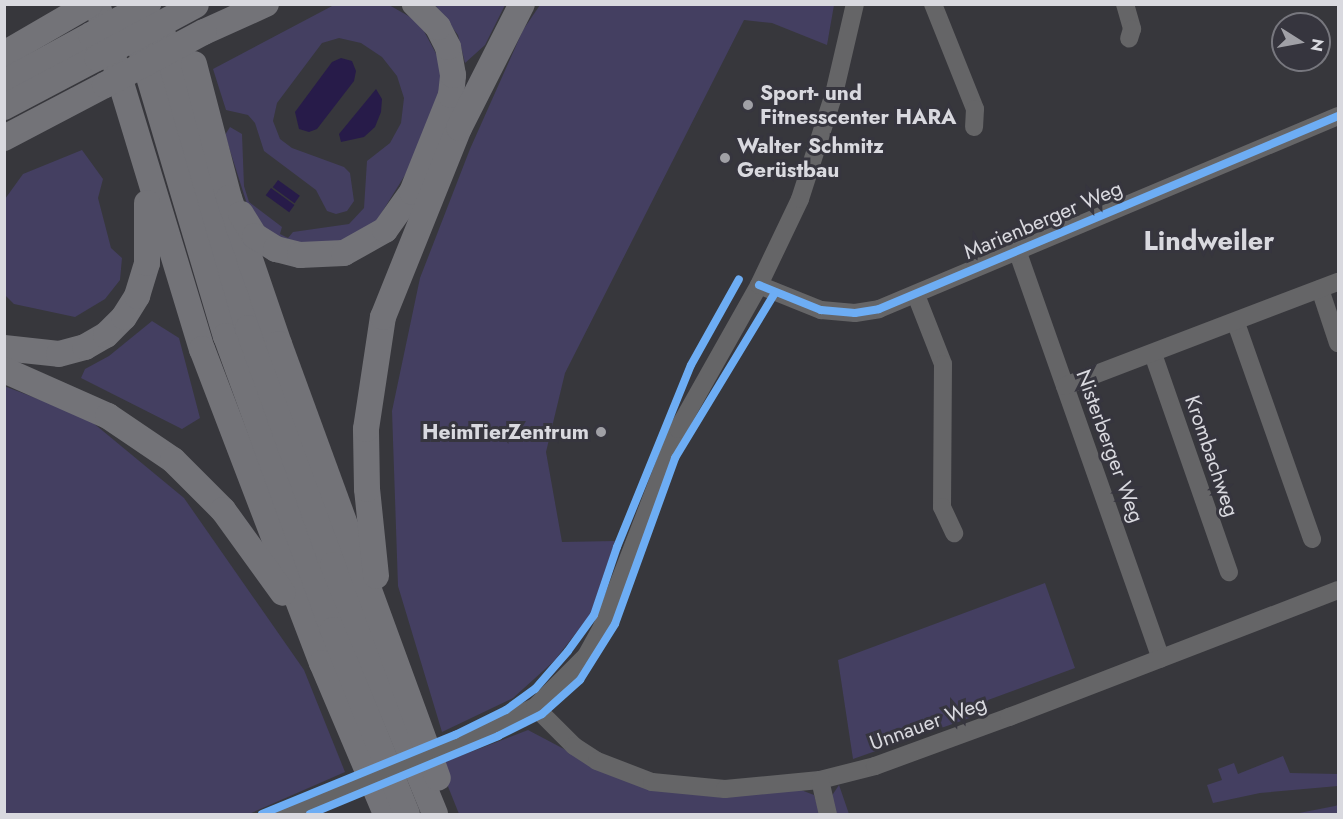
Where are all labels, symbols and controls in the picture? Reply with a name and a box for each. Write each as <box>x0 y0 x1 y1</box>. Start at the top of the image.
north arrow <box>1271 12 1331 72</box>
text: N <box>1305 37 1330 54</box>
place label: Sport- und Fitnesscenter HARA <box>760 80 956 130</box>
marker: Sport- und Fitnesscenter HARA <box>741 98 755 112</box>
place label: Walter Schmitz Gerüstbau <box>737 133 884 183</box>
marker: Walter Schmitz Gerüstbau <box>718 151 732 165</box>
street label: Marienberger Weg <box>960 175 1126 265</box>
district label: Lindweiler <box>1144 225 1274 257</box>
street label: Nisterberger Weg <box>1071 366 1149 526</box>
street label: Krombachweg <box>1180 392 1244 520</box>
place label: HeimTierZentrum <box>422 419 589 445</box>
marker: HeimTierZentrum <box>594 425 608 439</box>
street label: Unnauer Weg <box>866 690 990 756</box>

